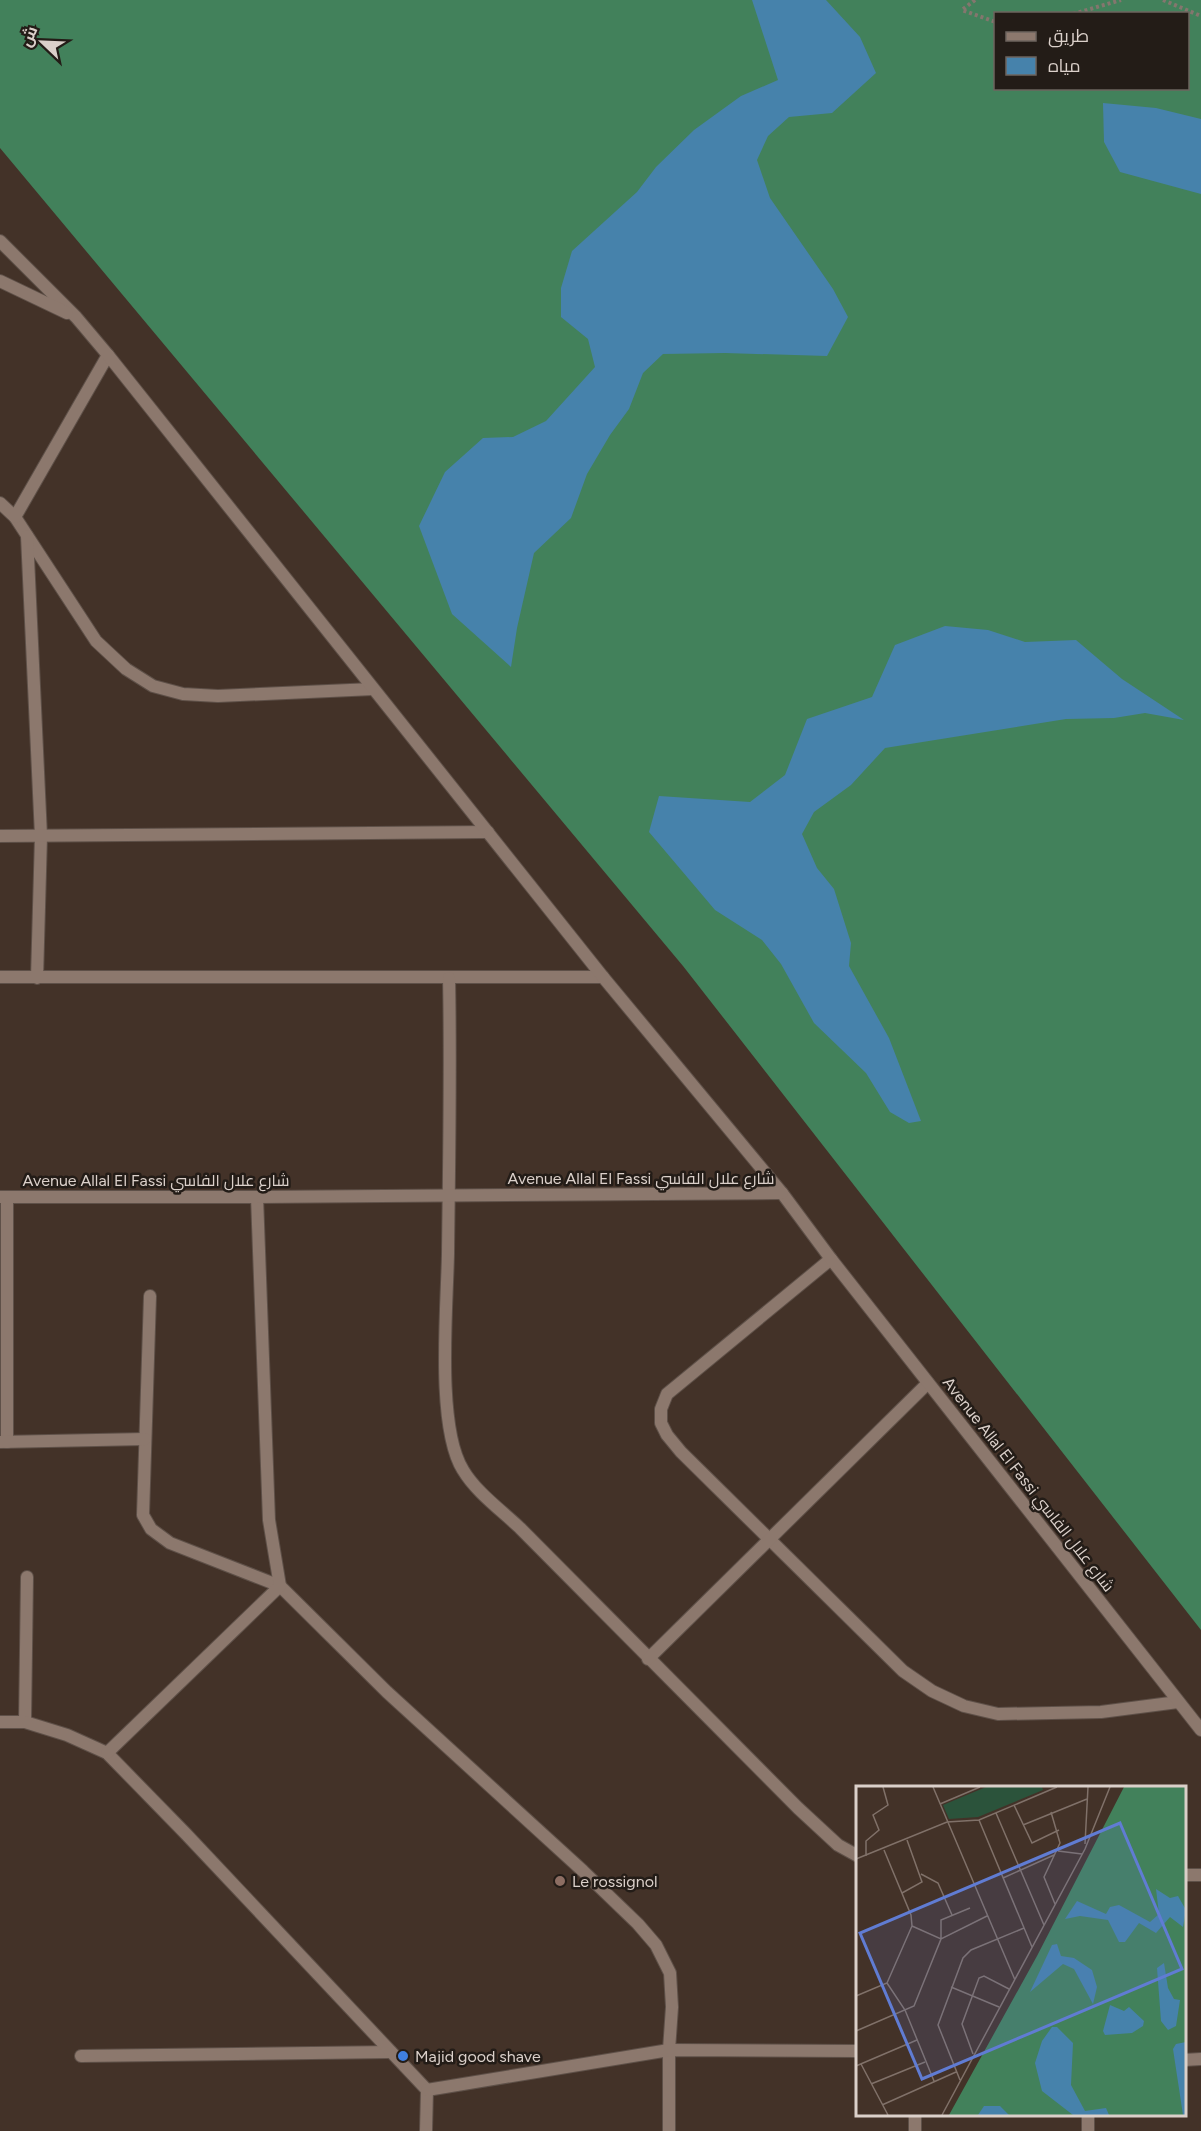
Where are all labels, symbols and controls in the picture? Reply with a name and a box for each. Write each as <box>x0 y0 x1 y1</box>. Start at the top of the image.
north arrow <box>12 12 72 72</box>
legend <box>994 12 1189 90</box>
text: ش <box>16 23 41 49</box>
text: طريق <box>1048 25 1089 48</box>
text: مياه <box>1048 55 1081 77</box>
street label: Avenue Allal El Fassi شارع علال الفاسي <box>507 1169 775 1191</box>
street label: Avenue Allal El Fassi شارع علال الفاسي <box>22 1171 290 1193</box>
street label: Avenue Allal El Fassi شارع علال الفاسي <box>937 1373 1118 1597</box>
inset map <box>856 1786 1186 2116</box>
place label: Le rossignol <box>572 1872 657 1891</box>
marker: Le rossignol <box>553 1874 567 1888</box>
place label: Majid good shave <box>415 2047 541 2066</box>
marker: Majid good shave <box>396 2049 410 2063</box>

